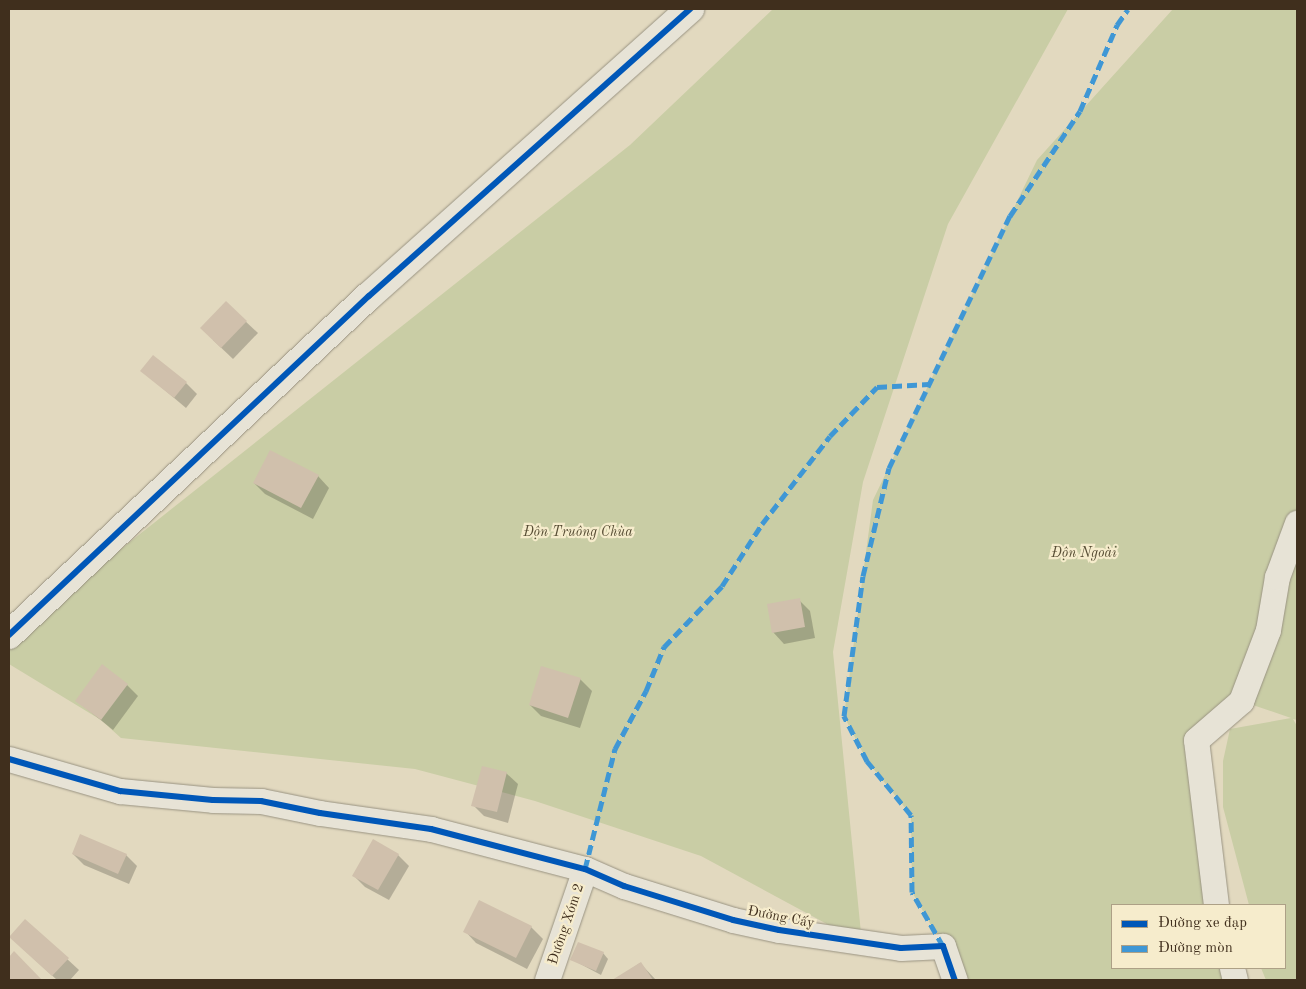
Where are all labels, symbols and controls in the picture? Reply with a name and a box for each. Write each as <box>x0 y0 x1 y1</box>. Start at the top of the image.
park label: Độn Truông Chùa <box>523 524 633 540</box>
park label: Độn Ngoài <box>1051 545 1117 561</box>
street label: Đường Xóm 2 <box>544 881 588 967</box>
street label: Đường Cấy <box>746 902 816 932</box>
legend <box>1111 904 1286 969</box>
text: Đường xe đạp <box>1158 916 1247 931</box>
text: Đường mòn <box>1158 941 1233 956</box>

